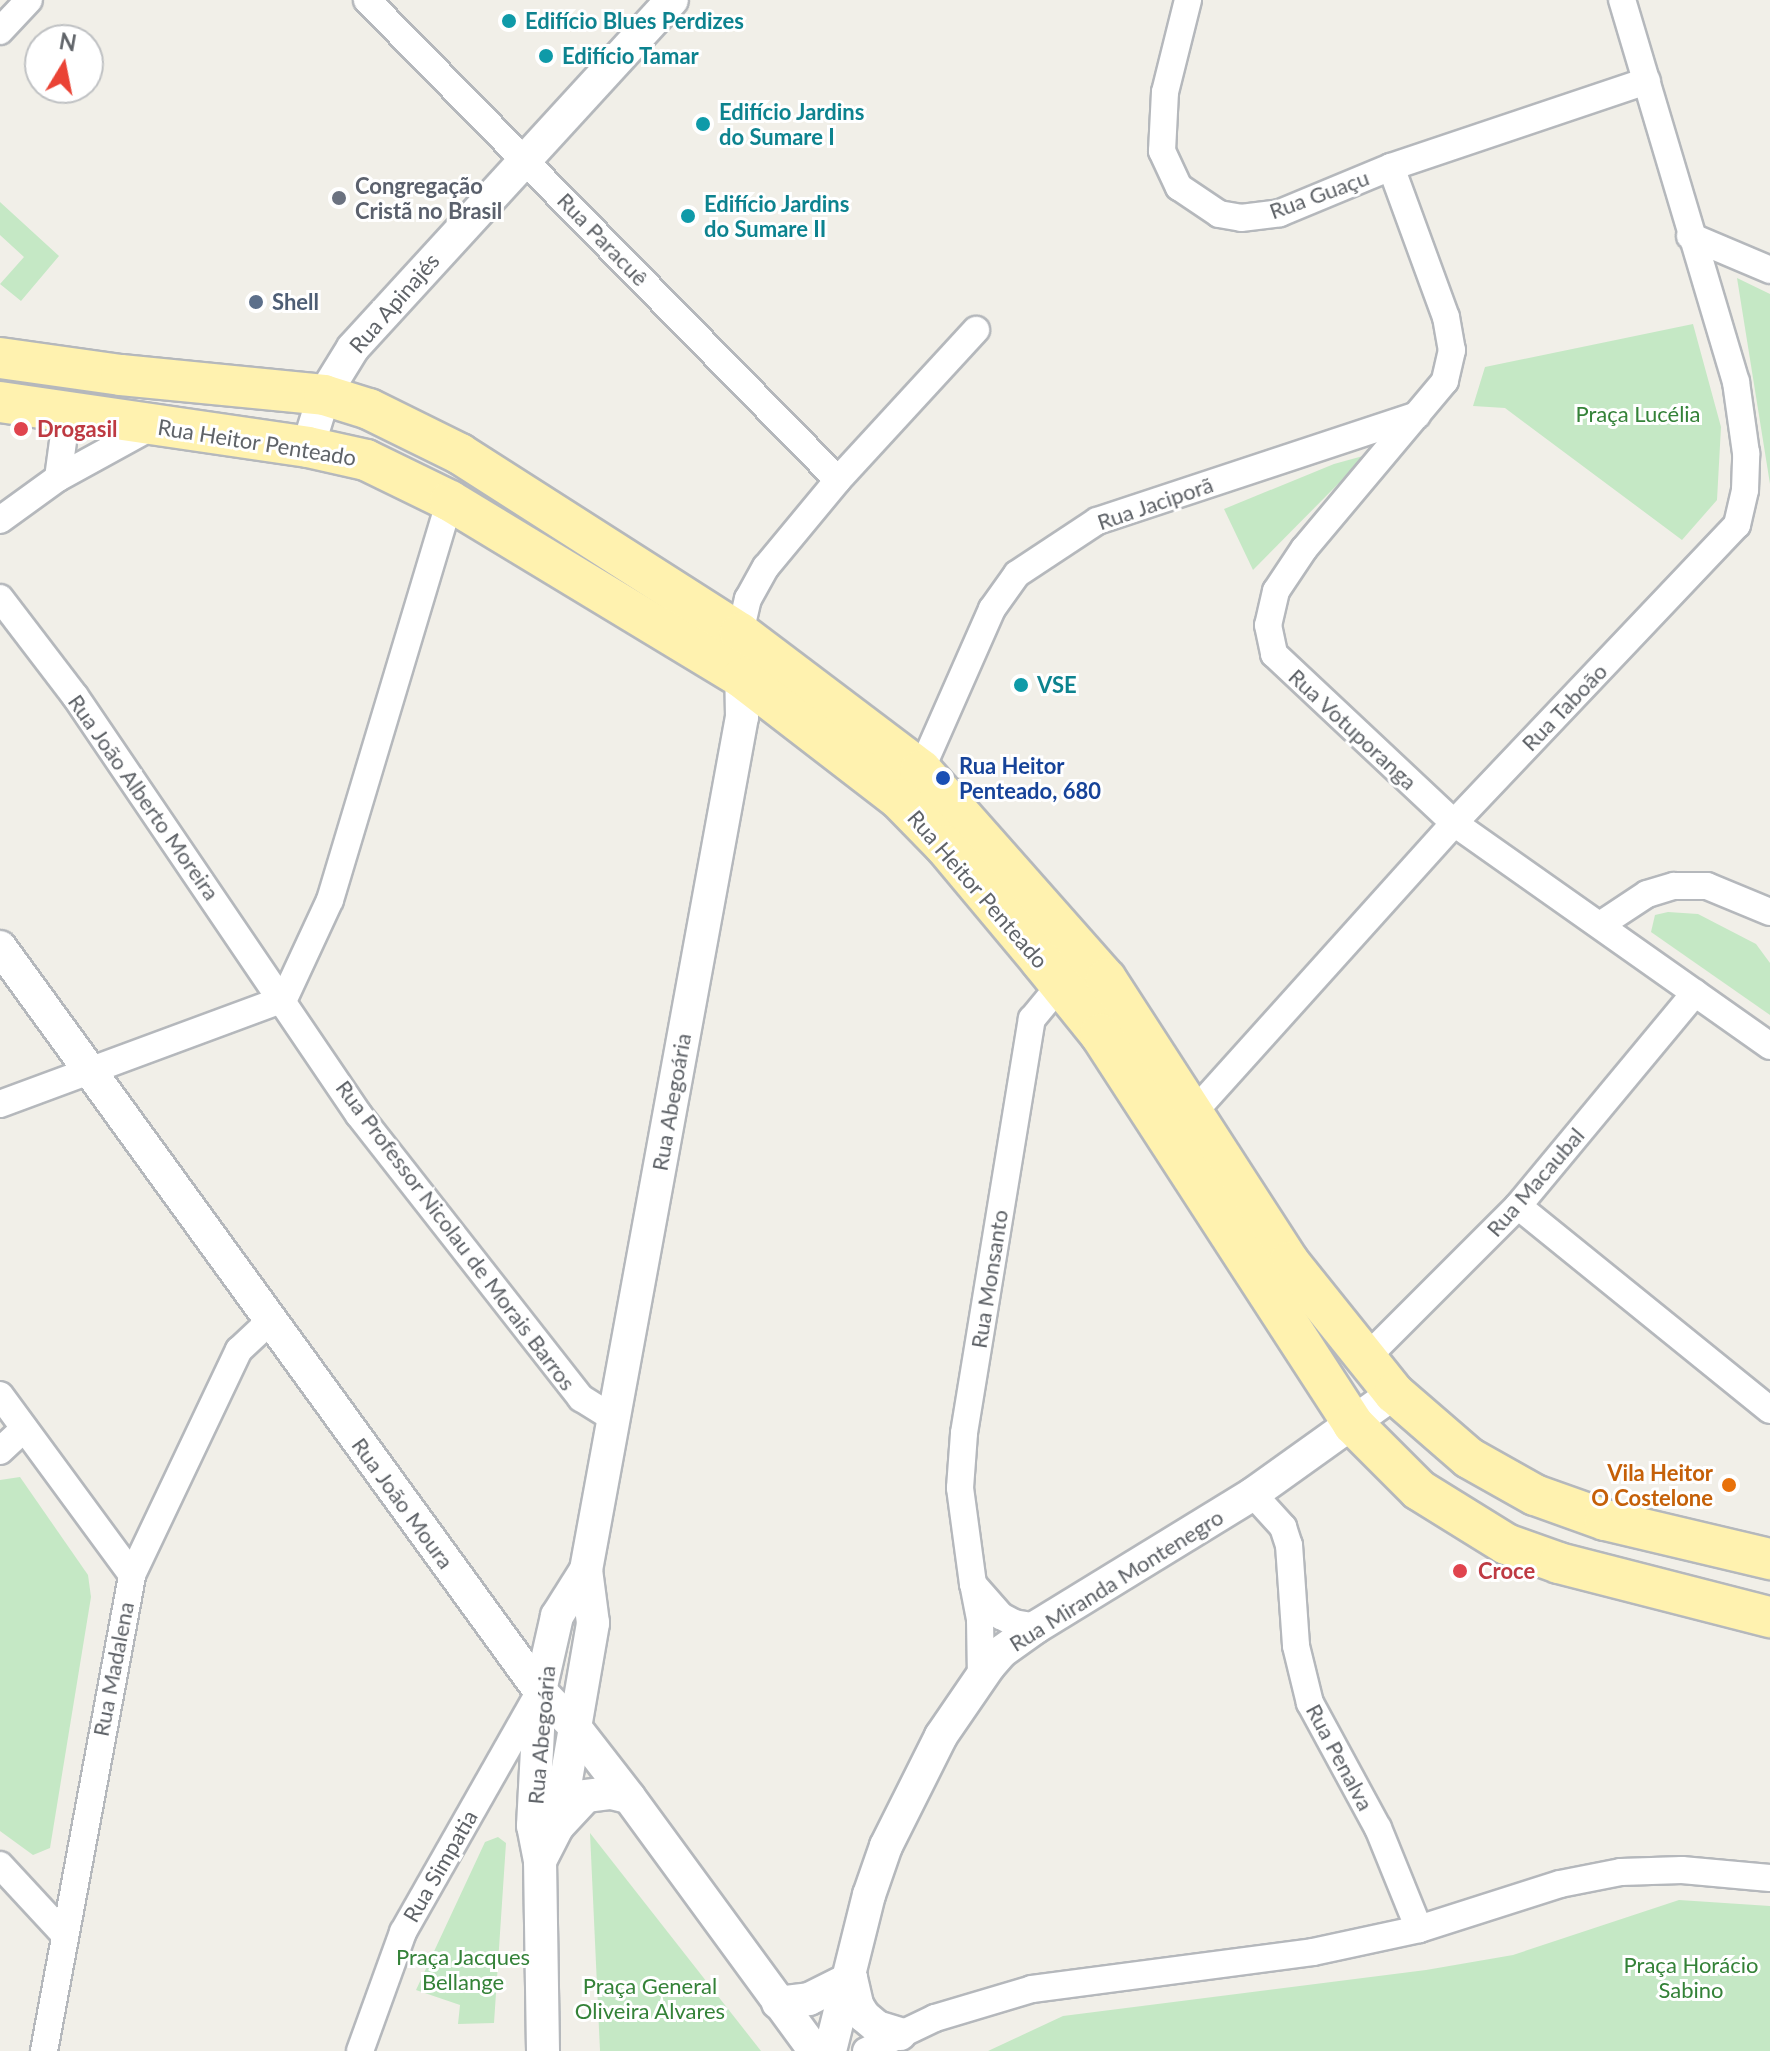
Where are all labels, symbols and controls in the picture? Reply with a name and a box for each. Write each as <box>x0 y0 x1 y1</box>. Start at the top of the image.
place label: Edifício Blues Perdizes <box>525 8 744 34</box>
marker: Edifício Blues Perdizes <box>500 12 518 30</box>
north arrow <box>24 24 104 104</box>
text: N <box>57 27 79 57</box>
place label: Edifício Tamar <box>562 43 699 69</box>
marker: Edifício Tamar <box>537 47 555 65</box>
place label: Edifício Jardins do Sumare I <box>719 98 865 150</box>
marker: Edifício Jardins do Sumare I <box>694 115 712 133</box>
street label: Rua Guaçu <box>1266 164 1372 224</box>
place label: Congregação Cristã no Brasil <box>355 172 502 224</box>
street label: Rua Paracuê <box>552 187 654 291</box>
marker: Congregação Cristã no Brasil <box>330 189 348 207</box>
place label: Edifício Jardins do Sumare II <box>704 190 850 242</box>
marker: Edifício Jardins do Sumare II <box>679 207 697 225</box>
street label: Rua Apinajés <box>343 247 445 359</box>
place label: Shell <box>272 289 319 315</box>
marker: Shell <box>247 293 265 311</box>
park label: Praça Lucélia <box>1575 401 1701 427</box>
street label: Rua Heitor Penteado <box>156 413 358 471</box>
place label: Drogasil <box>37 416 117 442</box>
marker: Drogasil <box>12 420 30 438</box>
street label: Rua Jaciporã <box>1093 471 1217 535</box>
street label: Rua Taboão <box>1516 658 1612 756</box>
street label: Rua Votuporanga <box>1283 663 1423 795</box>
place label: VSE <box>1037 672 1077 698</box>
marker: VSE <box>1012 676 1030 694</box>
street label: Rua João Alberto Moreira <box>63 689 225 905</box>
place label: Rua Heitor Penteado, 680 <box>959 752 1101 804</box>
marker: Rua Heitor Penteado, 680 <box>934 769 952 787</box>
street label: Rua Heitor Penteado <box>902 804 1054 974</box>
street label: Rua Abegoária <box>646 1031 696 1173</box>
street label: Rua Professor Nicolau de Morais Barros <box>331 1075 581 1395</box>
street label: Rua Macaubal <box>1481 1122 1589 1242</box>
street label: Rua Monsanto <box>965 1208 1013 1350</box>
street label: Rua João Moura <box>346 1432 460 1574</box>
place label: Vila Heitor O Costelone <box>1591 1459 1713 1510</box>
marker: Vila Heitor O Costelone <box>1720 1476 1738 1494</box>
street label: Rua Miranda Montenegro <box>1004 1503 1228 1657</box>
place label: Croce <box>1478 1558 1535 1584</box>
marker: Croce <box>1449 1560 1471 1582</box>
street label: Rua Madalena <box>87 1600 139 1738</box>
street label: Rua Abegoária <box>522 1664 560 1806</box>
street label: Rua Penalva <box>1301 1699 1379 1815</box>
street label: Rua Simpatia <box>397 1805 483 1927</box>
park label: Praça Jacques Bellange <box>396 1943 530 1994</box>
park label: Praça Horácio Sabino <box>1624 1951 1758 2002</box>
park label: Praça General Oliveira Alvares <box>575 1972 725 2024</box>

